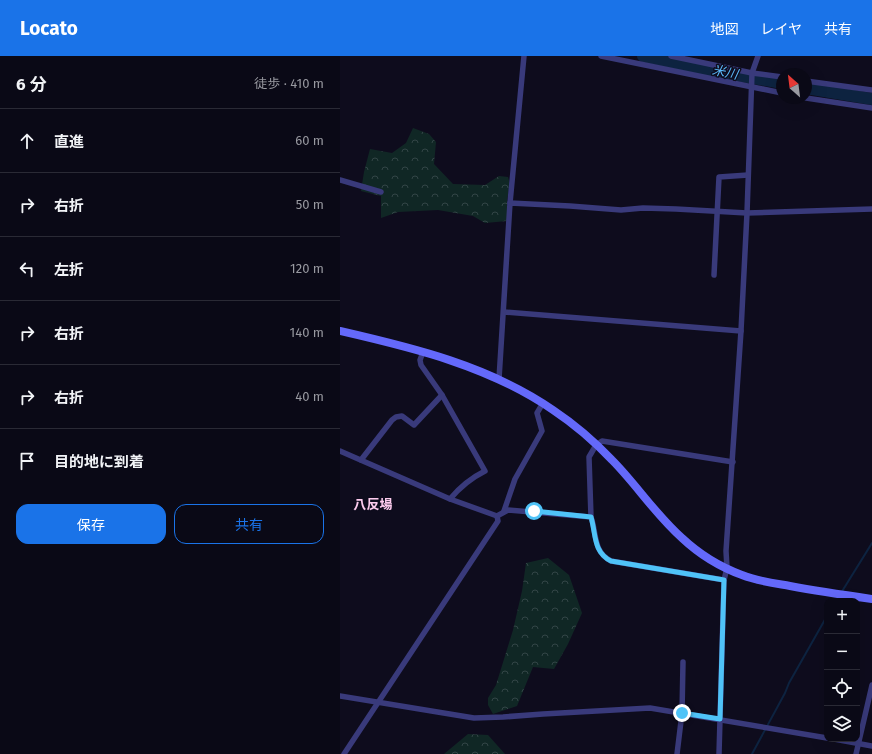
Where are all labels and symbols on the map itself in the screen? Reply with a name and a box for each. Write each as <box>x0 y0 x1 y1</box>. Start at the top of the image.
water label: 米川 <box>711 62 741 82</box>
north arrow <box>776 68 812 104</box>
district label: 八反場 <box>353 497 393 512</box>
route start <box>525 502 543 520</box>
route end <box>673 704 691 722</box>

